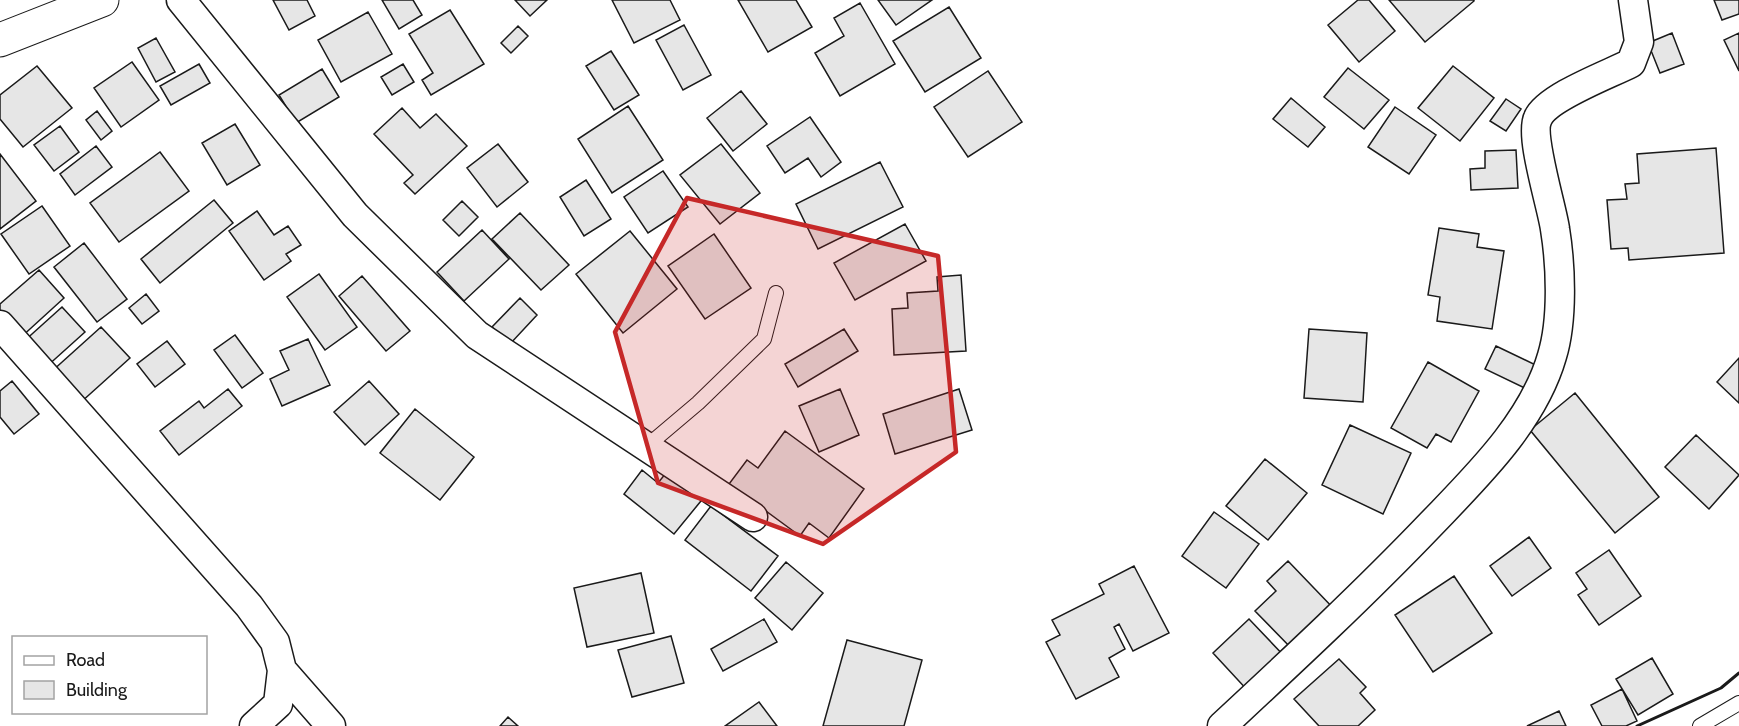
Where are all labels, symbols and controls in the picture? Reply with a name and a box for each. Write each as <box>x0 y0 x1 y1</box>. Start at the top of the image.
legend <box>12 636 207 714</box>
text: Road <box>66 649 105 671</box>
text: Building <box>66 679 128 701</box>

